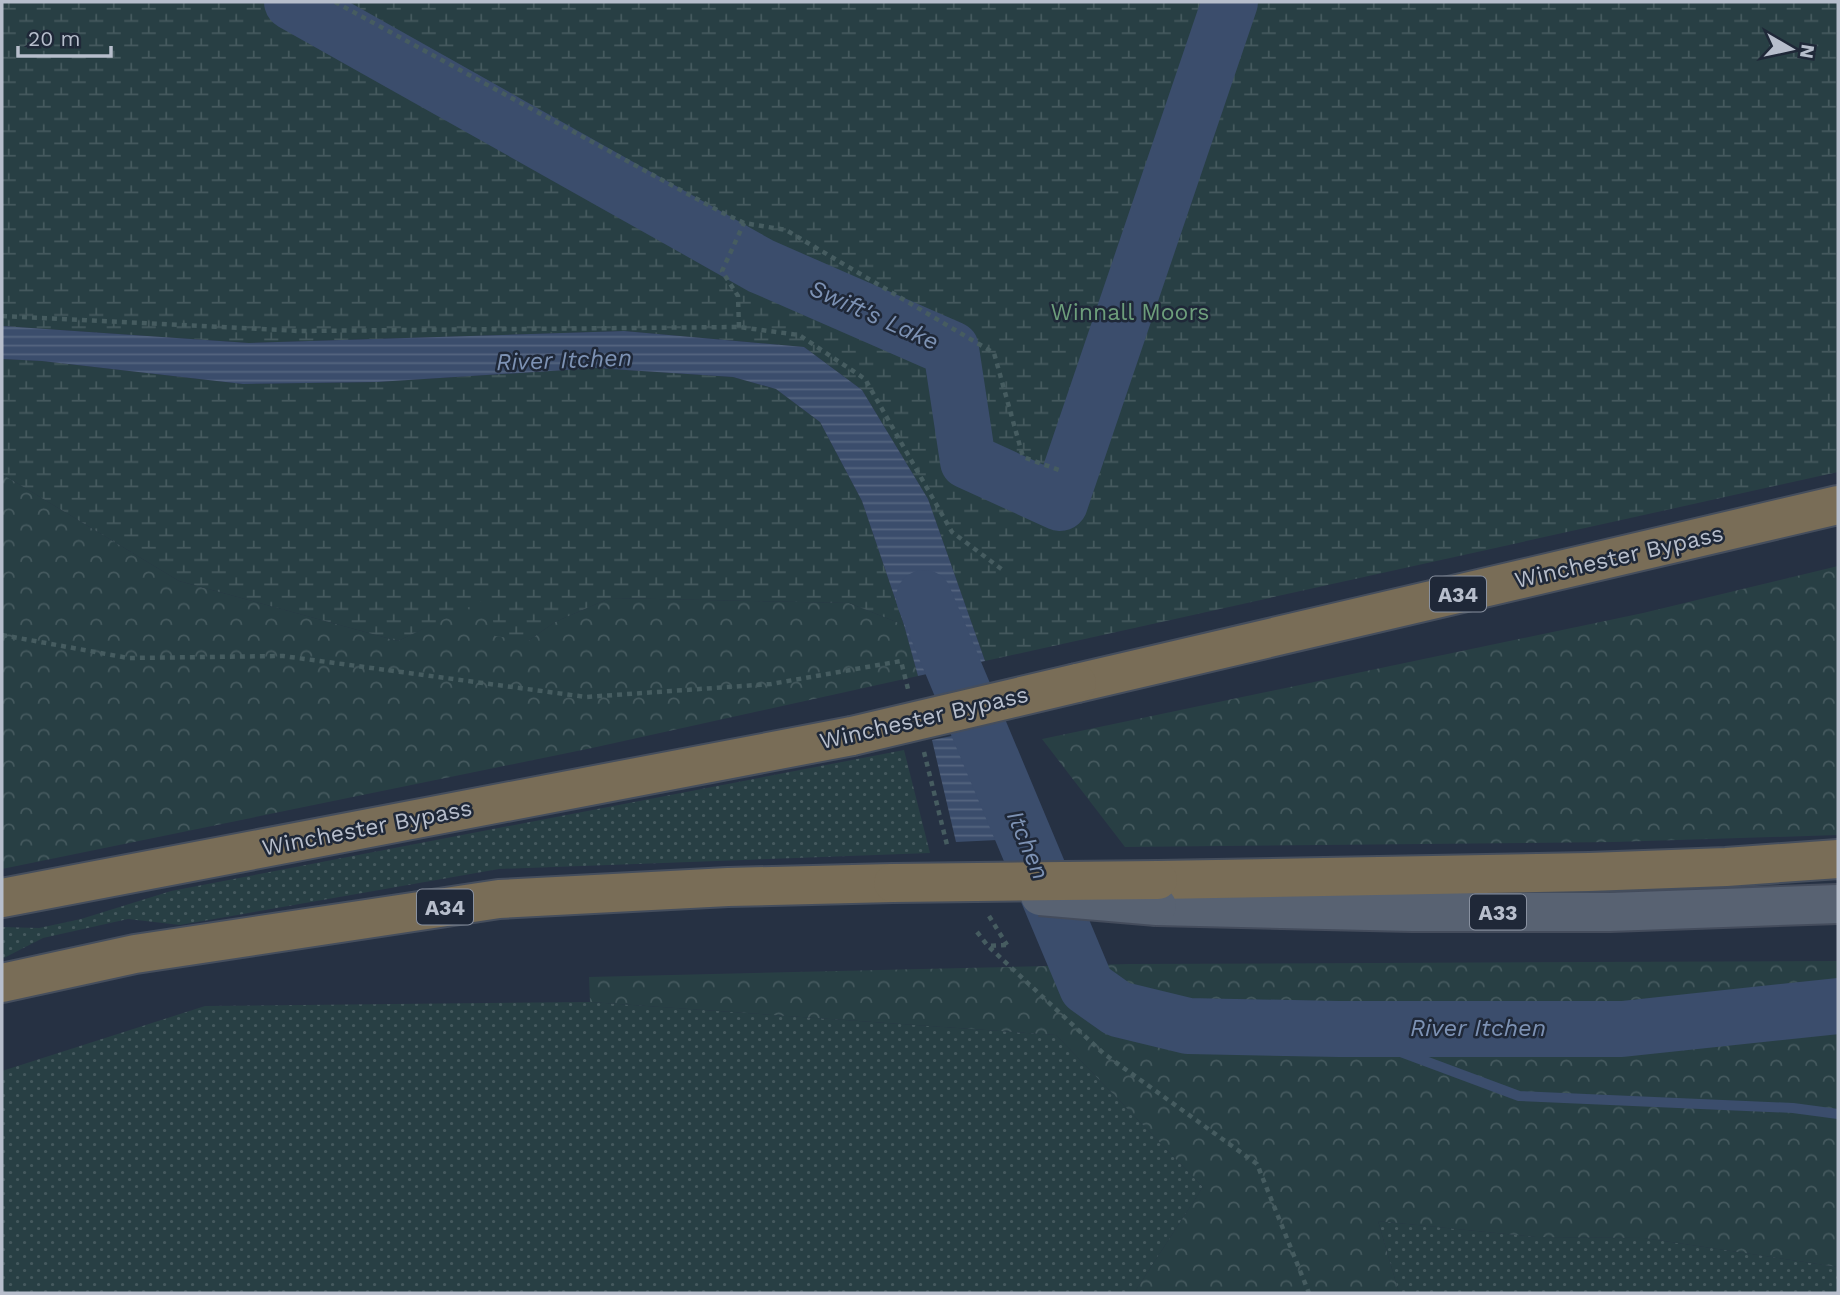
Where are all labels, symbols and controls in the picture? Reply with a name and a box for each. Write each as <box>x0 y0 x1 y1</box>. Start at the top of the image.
scale bar <box>18 14 110 58</box>
north arrow <box>1756 14 1826 84</box>
text: 20 m <box>28 26 80 51</box>
text: N <box>1795 43 1820 60</box>
water label: Swift's Lake <box>805 274 943 356</box>
park label: Winnall Moors <box>1051 299 1209 326</box>
water label: River Itchen <box>495 344 633 376</box>
street label: Winchester Bypass <box>1512 520 1726 594</box>
road number: A34 <box>1430 576 1486 612</box>
street label: Winchester Bypass <box>817 681 1031 755</box>
street label: Winchester Bypass <box>260 794 474 862</box>
water label: Itchen <box>1001 806 1055 884</box>
road number: A34 <box>417 890 473 925</box>
road number: A33 <box>1470 894 1526 930</box>
water label: River Itchen <box>1410 1014 1546 1042</box>

